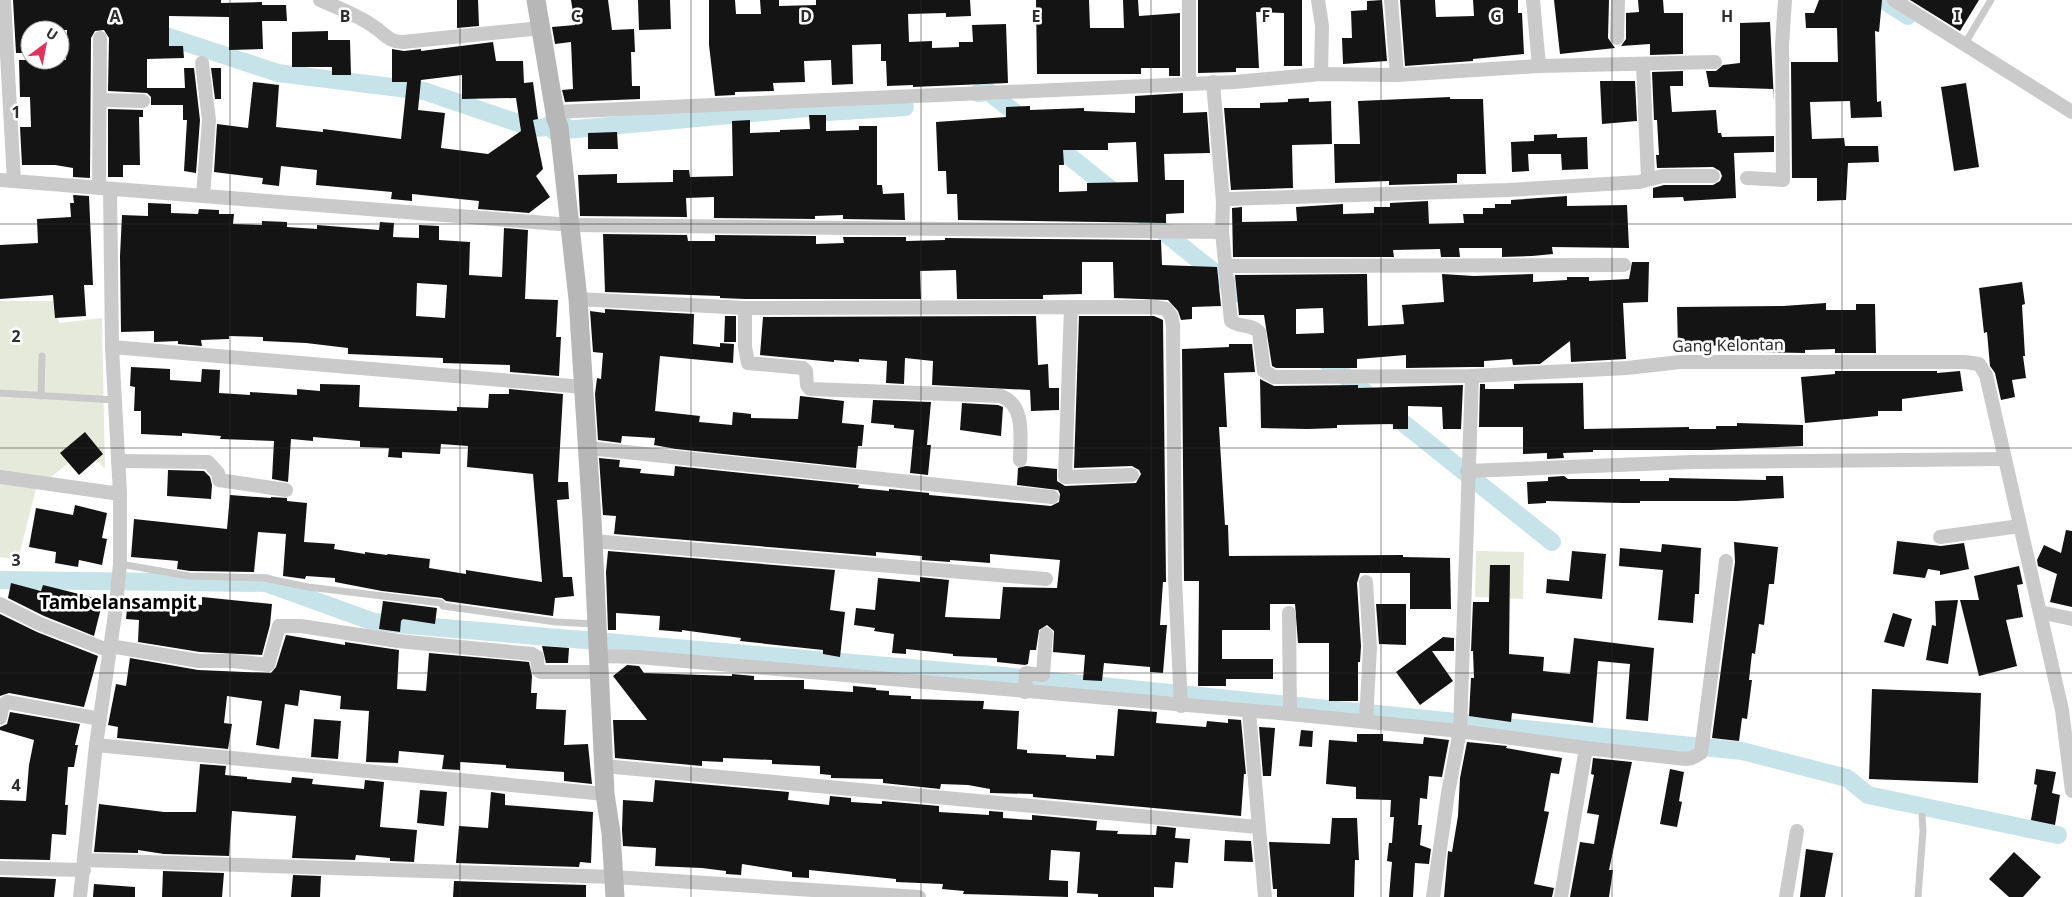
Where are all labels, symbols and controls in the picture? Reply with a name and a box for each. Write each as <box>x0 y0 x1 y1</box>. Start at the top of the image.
text: A <box>109 5 121 27</box>
text: B <box>340 5 350 27</box>
text: C <box>571 5 581 27</box>
text: D <box>800 5 812 27</box>
text: E <box>1032 5 1041 27</box>
text: F <box>1262 5 1270 27</box>
text: G <box>1490 5 1502 27</box>
text: H <box>1721 5 1733 27</box>
text: I <box>1954 5 1960 27</box>
north arrow <box>20 20 70 70</box>
text: U <box>43 23 62 44</box>
text: 1 <box>11 101 21 123</box>
text: 2 <box>11 325 21 347</box>
street label: Gang Kelontan <box>1672 333 1784 357</box>
text: 3 <box>11 549 21 571</box>
district label: Tambelansampit <box>39 589 197 615</box>
text: 4 <box>11 774 21 796</box>

